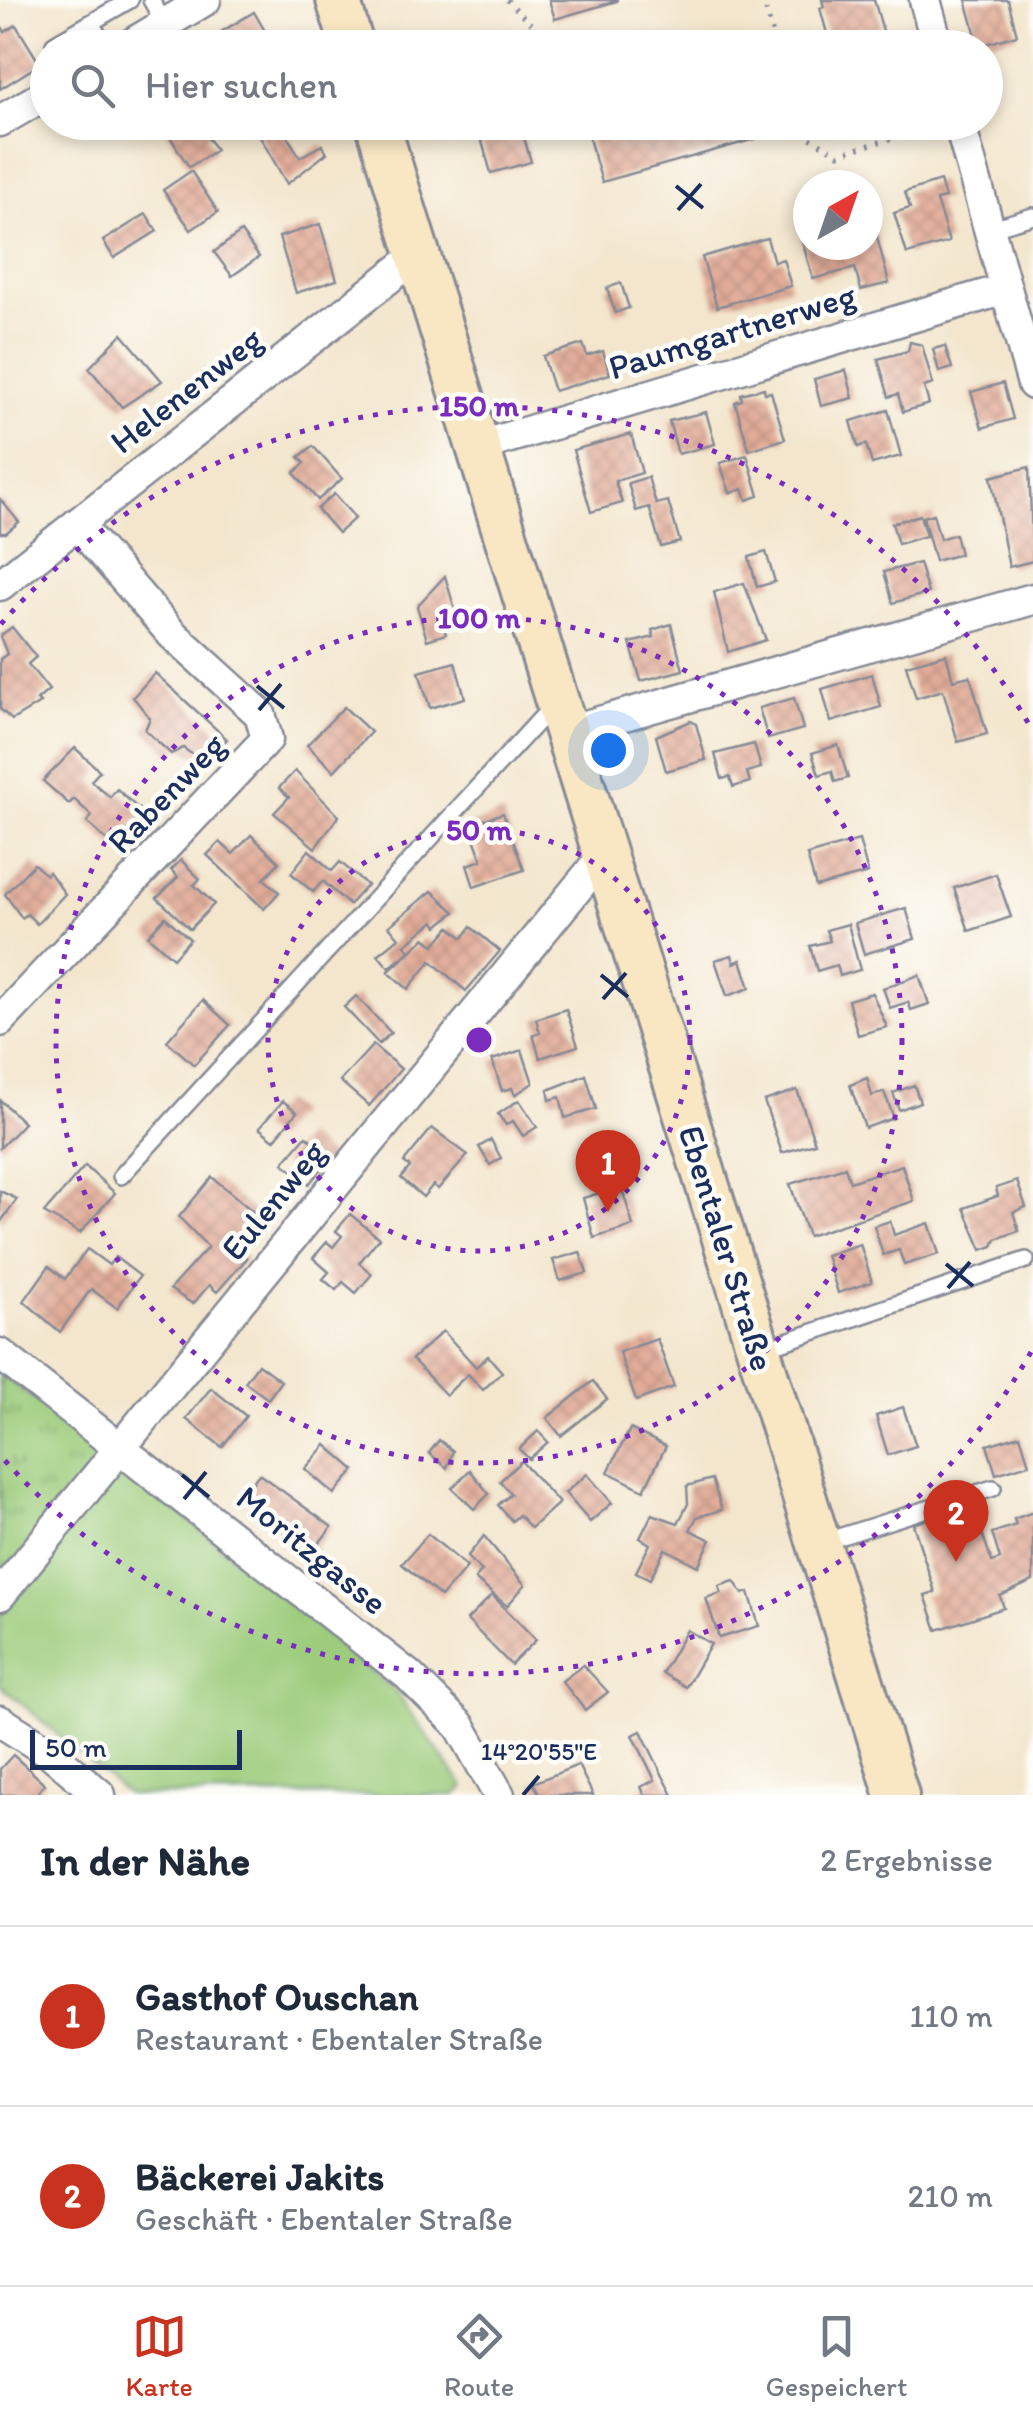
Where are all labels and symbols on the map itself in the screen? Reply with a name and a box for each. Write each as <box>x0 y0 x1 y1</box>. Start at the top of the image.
north arrow <box>793 170 883 260</box>
street label: Paumgartnerweg <box>603 273 861 389</box>
street label: Helenenweg <box>102 318 270 462</box>
text: 150 m <box>439 387 520 424</box>
text: 100 m <box>438 599 521 636</box>
street label: Rabenweg <box>98 724 234 862</box>
your location <box>583 725 634 776</box>
text: 50 m <box>446 811 513 848</box>
centre of rings <box>461 1022 497 1058</box>
street label: Ebentaler Straße <box>670 1120 784 1376</box>
pin: 1 <box>576 1130 640 1212</box>
street label: Eulenweg <box>212 1131 334 1269</box>
street label: Moritzgasse <box>228 1476 396 1624</box>
pin: 2 <box>924 1480 988 1562</box>
scale bar <box>30 1725 242 1770</box>
text: 14°20'55"E <box>481 1736 597 1766</box>

